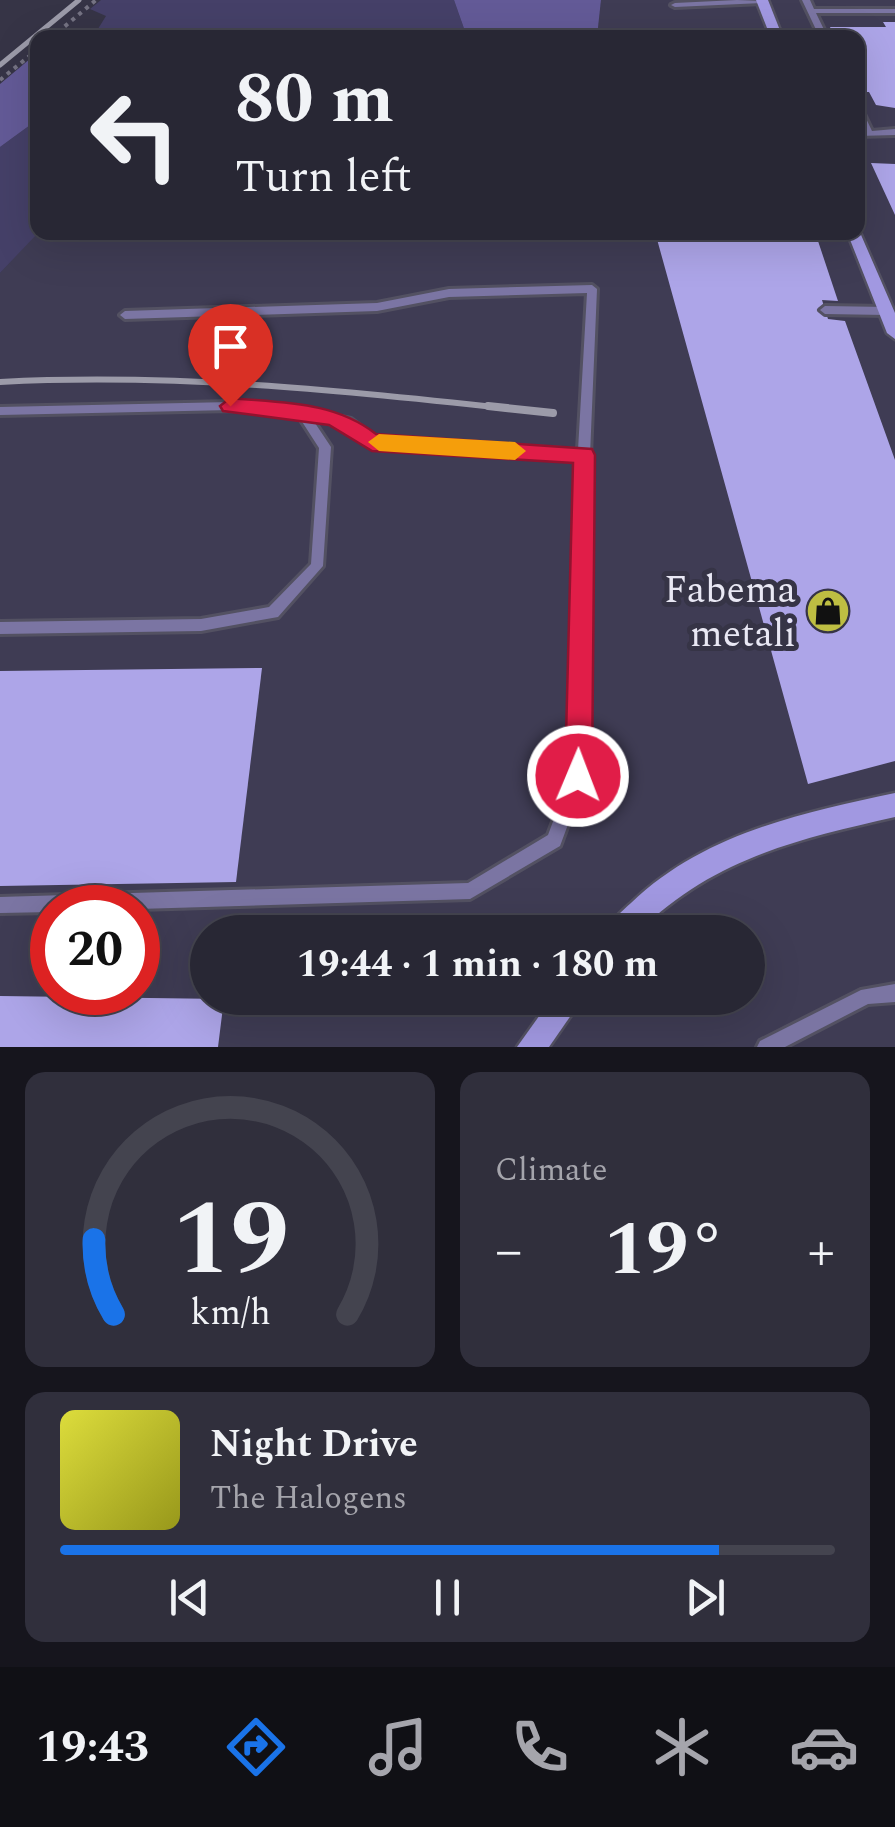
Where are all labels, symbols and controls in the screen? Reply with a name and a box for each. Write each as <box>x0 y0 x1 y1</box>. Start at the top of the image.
text: 80 m <box>235 47 394 153</box>
icon: left <box>70 70 200 200</box>
text: Turn left <box>235 143 412 212</box>
pin <box>188 304 273 407</box>
icon: arrive <box>203 319 258 374</box>
place label: Fabema metali <box>664 562 796 664</box>
shop icon: Fabema metali <box>805 588 851 634</box>
position arrow <box>526 724 630 828</box>
speed limit sign: 20 <box>30 885 160 1015</box>
text: 19:44 · 1 min · 180 m <box>297 936 658 994</box>
text: Climate <box>495 1146 607 1195</box>
text: 19 <box>172 1162 288 1320</box>
text: 19° <box>604 1194 726 1308</box>
text: − <box>495 1210 523 1293</box>
text: + <box>807 1210 835 1293</box>
text: km/h <box>190 1286 270 1341</box>
text: Night Drive <box>210 1416 418 1474</box>
text: The Halogens <box>210 1474 407 1523</box>
icon: previous <box>162 1570 217 1625</box>
icon: pause <box>420 1570 475 1625</box>
icon: next <box>678 1570 733 1625</box>
icon: directions <box>221 1712 291 1782</box>
icon: music <box>363 1712 433 1782</box>
icon: phone <box>505 1712 575 1782</box>
icon: climate <box>647 1712 717 1782</box>
icon: car <box>789 1712 859 1782</box>
text: 19:43 <box>36 1713 149 1782</box>

